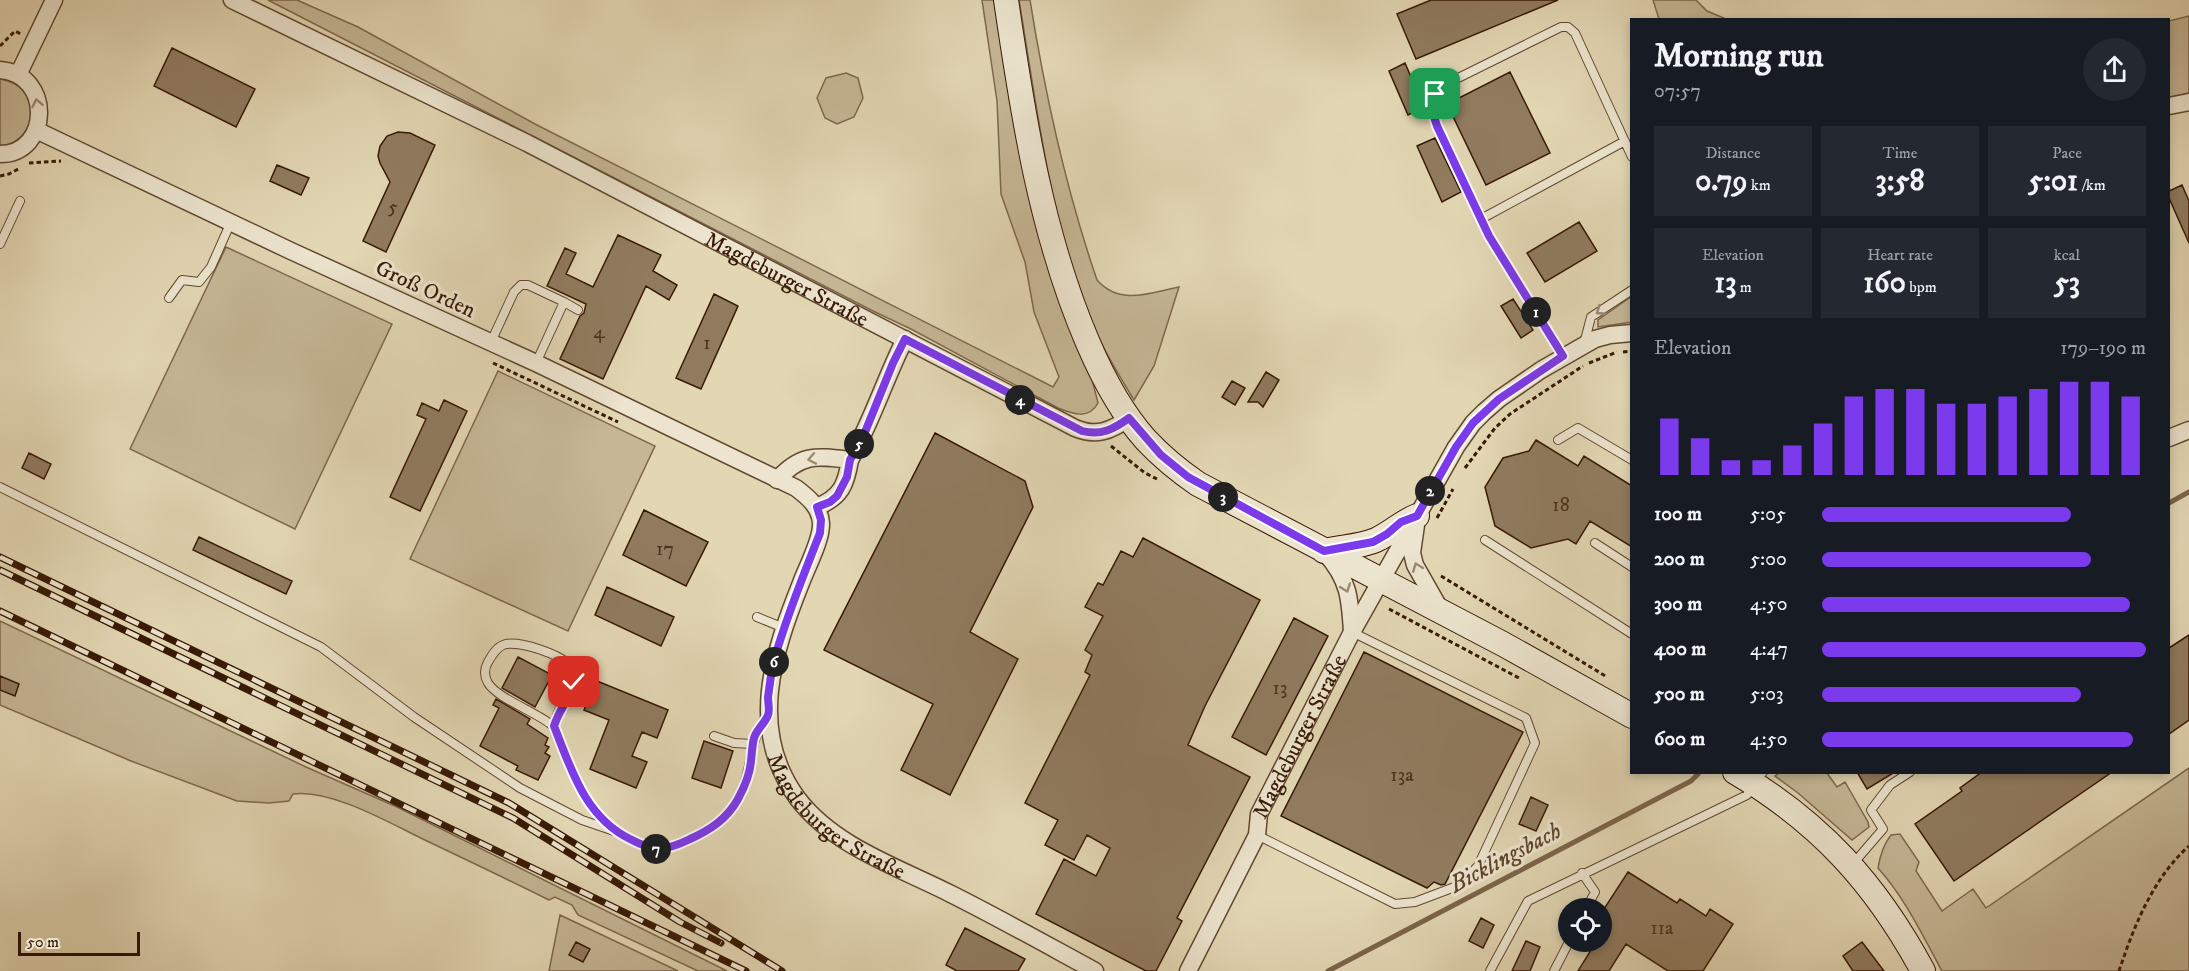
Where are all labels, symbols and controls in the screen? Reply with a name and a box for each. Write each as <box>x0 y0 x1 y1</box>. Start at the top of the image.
text: Morning run <box>1654 36 1823 77</box>
button: share <box>2083 38 2146 101</box>
pin <box>1409 68 1460 119</box>
icon: arrive <box>1418 77 1451 110</box>
text: 07:57 <box>1654 79 1701 104</box>
one-way arrow <box>31 98 44 108</box>
text: Distance <box>1705 143 1761 163</box>
text: Time <box>1883 143 1917 163</box>
text: Pace <box>2052 143 2082 163</box>
text: 0.79 <box>1695 163 1747 200</box>
text: 3:58 <box>1876 163 1924 200</box>
text: 5:01 <box>2028 163 2078 200</box>
text: km <box>1747 175 1771 195</box>
text: /km <box>2078 175 2106 195</box>
house number: 5 <box>388 195 398 220</box>
street label: Magdeburger Straße <box>700 226 873 333</box>
text: Elevation <box>1702 245 1764 265</box>
text: Heart rate <box>1867 245 1933 265</box>
text: kcal <box>2054 245 2080 265</box>
street label: Groß Orden <box>371 254 480 325</box>
text: 13 <box>1714 265 1736 302</box>
text: 160 <box>1863 265 1906 302</box>
text: 53 <box>2054 265 2080 302</box>
text: m <box>1736 277 1752 297</box>
text: bpm <box>1906 277 1937 297</box>
pin: 1 <box>1521 297 1551 327</box>
text: 1 <box>1533 302 1539 322</box>
one-way arrow <box>1596 304 1607 315</box>
house number: 4 <box>593 320 605 345</box>
house number: 1 <box>703 331 711 356</box>
text: Elevation <box>1654 336 1731 361</box>
text: 179–190 m <box>2060 336 2146 361</box>
pin: 4 <box>1005 385 1035 415</box>
text: 4 <box>1015 390 1025 410</box>
pin: 5 <box>844 429 874 459</box>
text: 5 <box>855 434 863 454</box>
one-way arrow <box>807 452 817 465</box>
pin: 2 <box>1415 476 1445 506</box>
text: 2 <box>1426 481 1434 501</box>
pin: 3 <box>1208 482 1238 512</box>
text: 3 <box>1220 487 1226 507</box>
house number: 18 <box>1552 493 1570 518</box>
text: 100 m <box>1654 502 1702 527</box>
text: 5:05 <box>1750 502 1786 527</box>
house number: 17 <box>656 537 674 562</box>
text: 200 m <box>1654 547 1705 572</box>
text: 5:00 <box>1750 547 1787 572</box>
one-way arrow <box>1412 562 1424 573</box>
one-way arrow <box>1339 583 1352 593</box>
text: 300 m <box>1654 592 1702 617</box>
text: 4:50 <box>1750 592 1787 617</box>
text: 400 m <box>1654 637 1706 662</box>
text: 4:47 <box>1750 637 1788 662</box>
pin: 6 <box>759 647 789 677</box>
street label: Magdeburger Straße <box>1247 650 1353 823</box>
text: 6 <box>770 652 778 672</box>
pin <box>548 656 599 707</box>
icon: check <box>557 665 590 698</box>
house number: 13 <box>1273 676 1287 701</box>
text: 500 m <box>1654 682 1705 707</box>
text: 5:03 <box>1750 682 1783 707</box>
text: 600 m <box>1654 727 1705 752</box>
text: 4:50 <box>1750 727 1787 752</box>
street label: Magdeburger Straße <box>761 750 909 885</box>
house number: 13a <box>1390 763 1414 788</box>
water label: Bicklingsbach <box>1444 816 1567 900</box>
pin: 7 <box>641 834 671 864</box>
text: 7 <box>652 839 660 859</box>
map controls <box>1558 898 1612 952</box>
button: locate <box>1558 898 1612 952</box>
house number: 11a <box>1650 916 1674 941</box>
scale bar <box>18 929 140 956</box>
text: 50 m <box>27 932 59 952</box>

